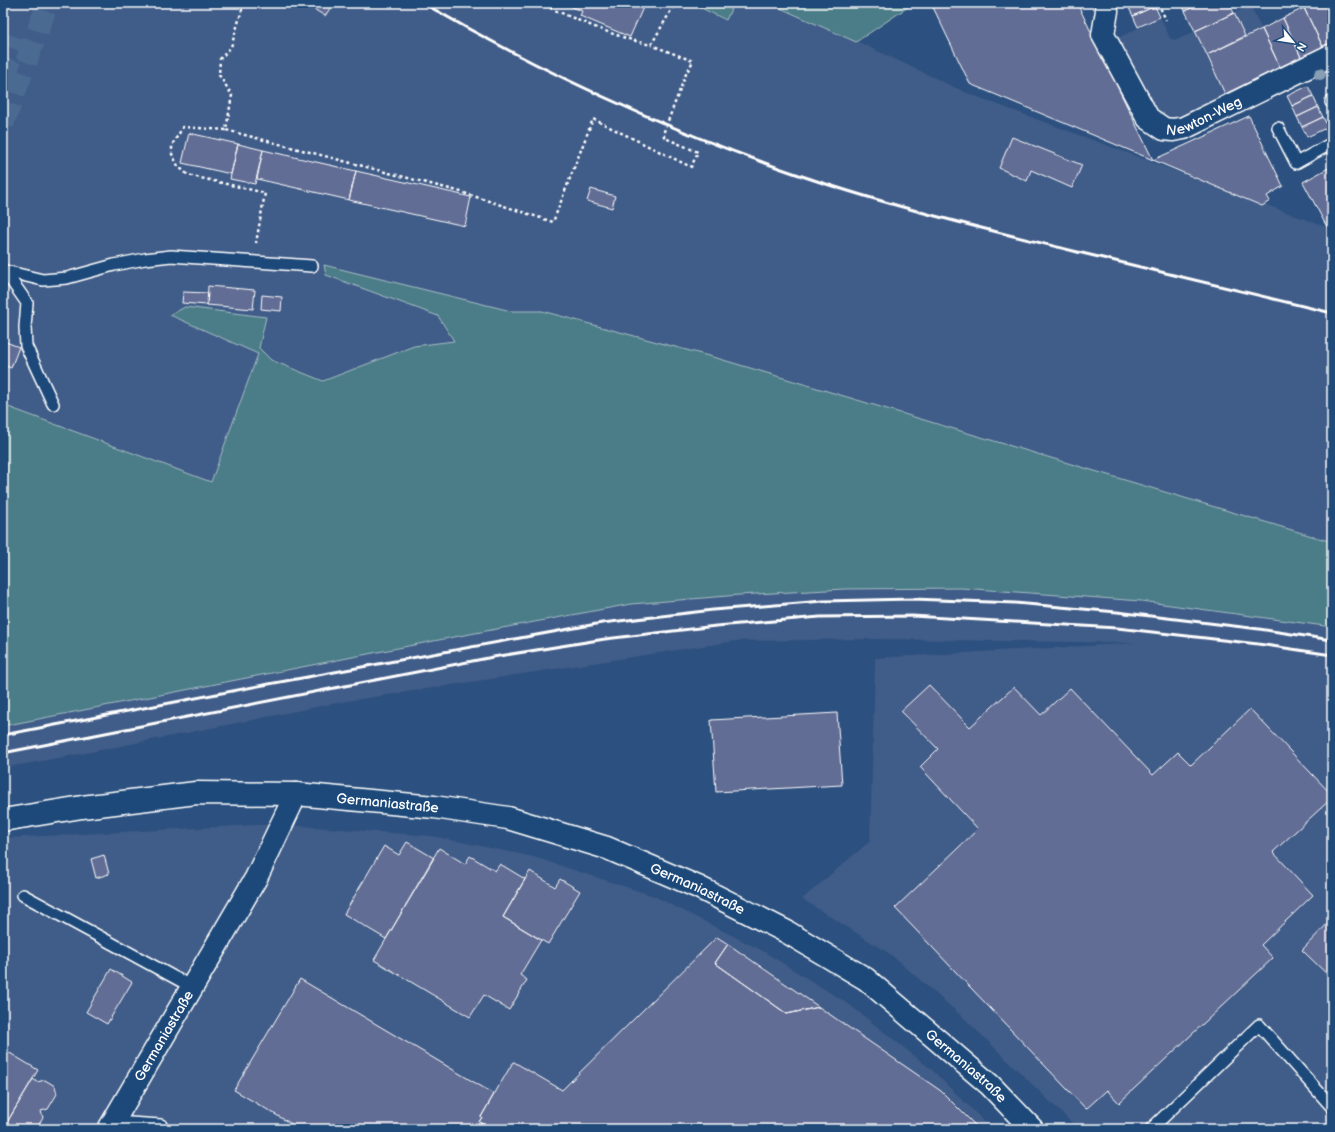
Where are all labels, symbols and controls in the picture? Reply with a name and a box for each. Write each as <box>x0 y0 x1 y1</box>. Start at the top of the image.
north arrow <box>1273 22 1313 62</box>
text: N <box>1294 40 1309 54</box>
street label: Newton-Weg <box>1165 92 1244 139</box>
street label: Germaniastraße <box>336 789 440 816</box>
street label: Germaniastraße <box>648 859 748 918</box>
street label: Germaniastraße <box>130 987 197 1084</box>
street label: Germaniastraße <box>922 1025 1010 1106</box>

